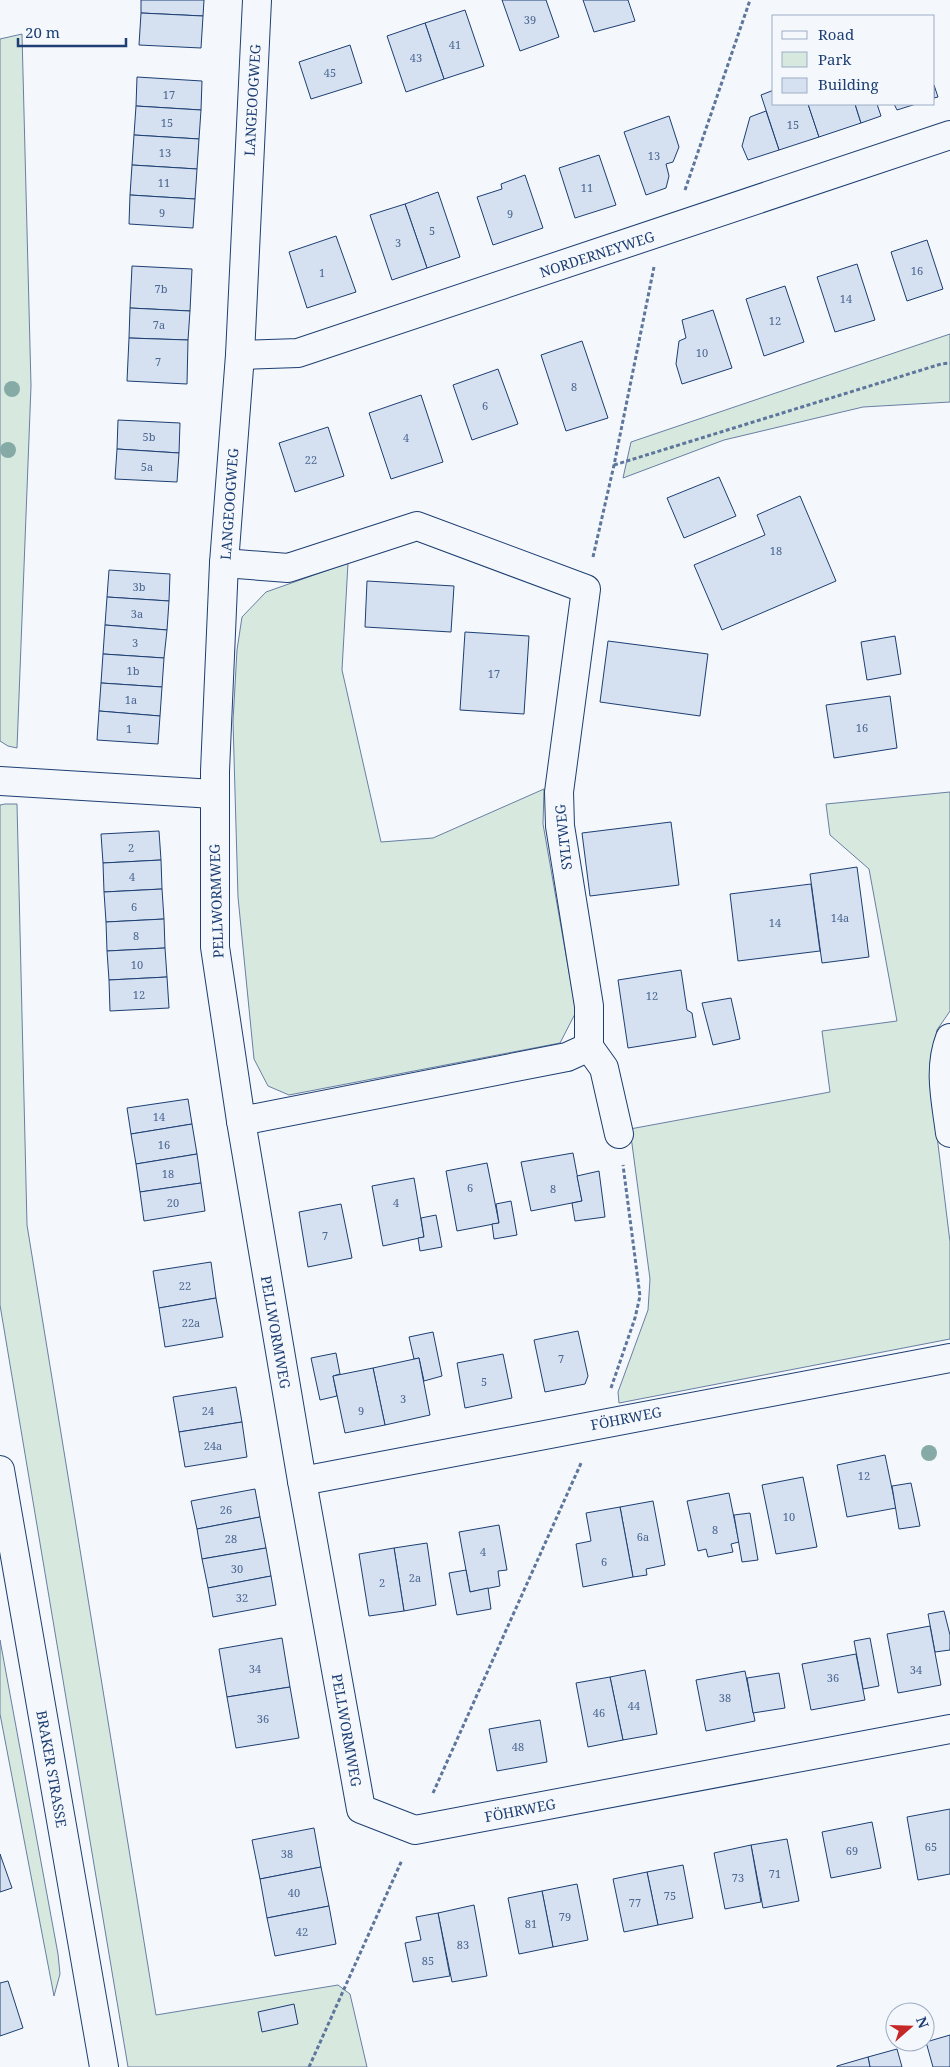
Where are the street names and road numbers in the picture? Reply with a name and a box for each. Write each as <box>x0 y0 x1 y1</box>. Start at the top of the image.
street label: LANGEOOGWEG <box>240 44 264 156</box>
street label: NORDERNEYWEG <box>537 226 657 282</box>
street label: LANGEOOGWEG <box>216 448 242 560</box>
street label: SYLTWEG <box>550 803 576 871</box>
street label: PELLWORMWEG <box>205 844 227 958</box>
street label: PELLWORMWEG <box>257 1274 295 1390</box>
street label: FÖHRWEG <box>589 1402 663 1434</box>
street label: PELLWORMWEG <box>328 1672 366 1788</box>
street label: BRAKER STRASSE <box>32 1709 72 1829</box>
street label: FÖHRWEG <box>483 1794 557 1826</box>

